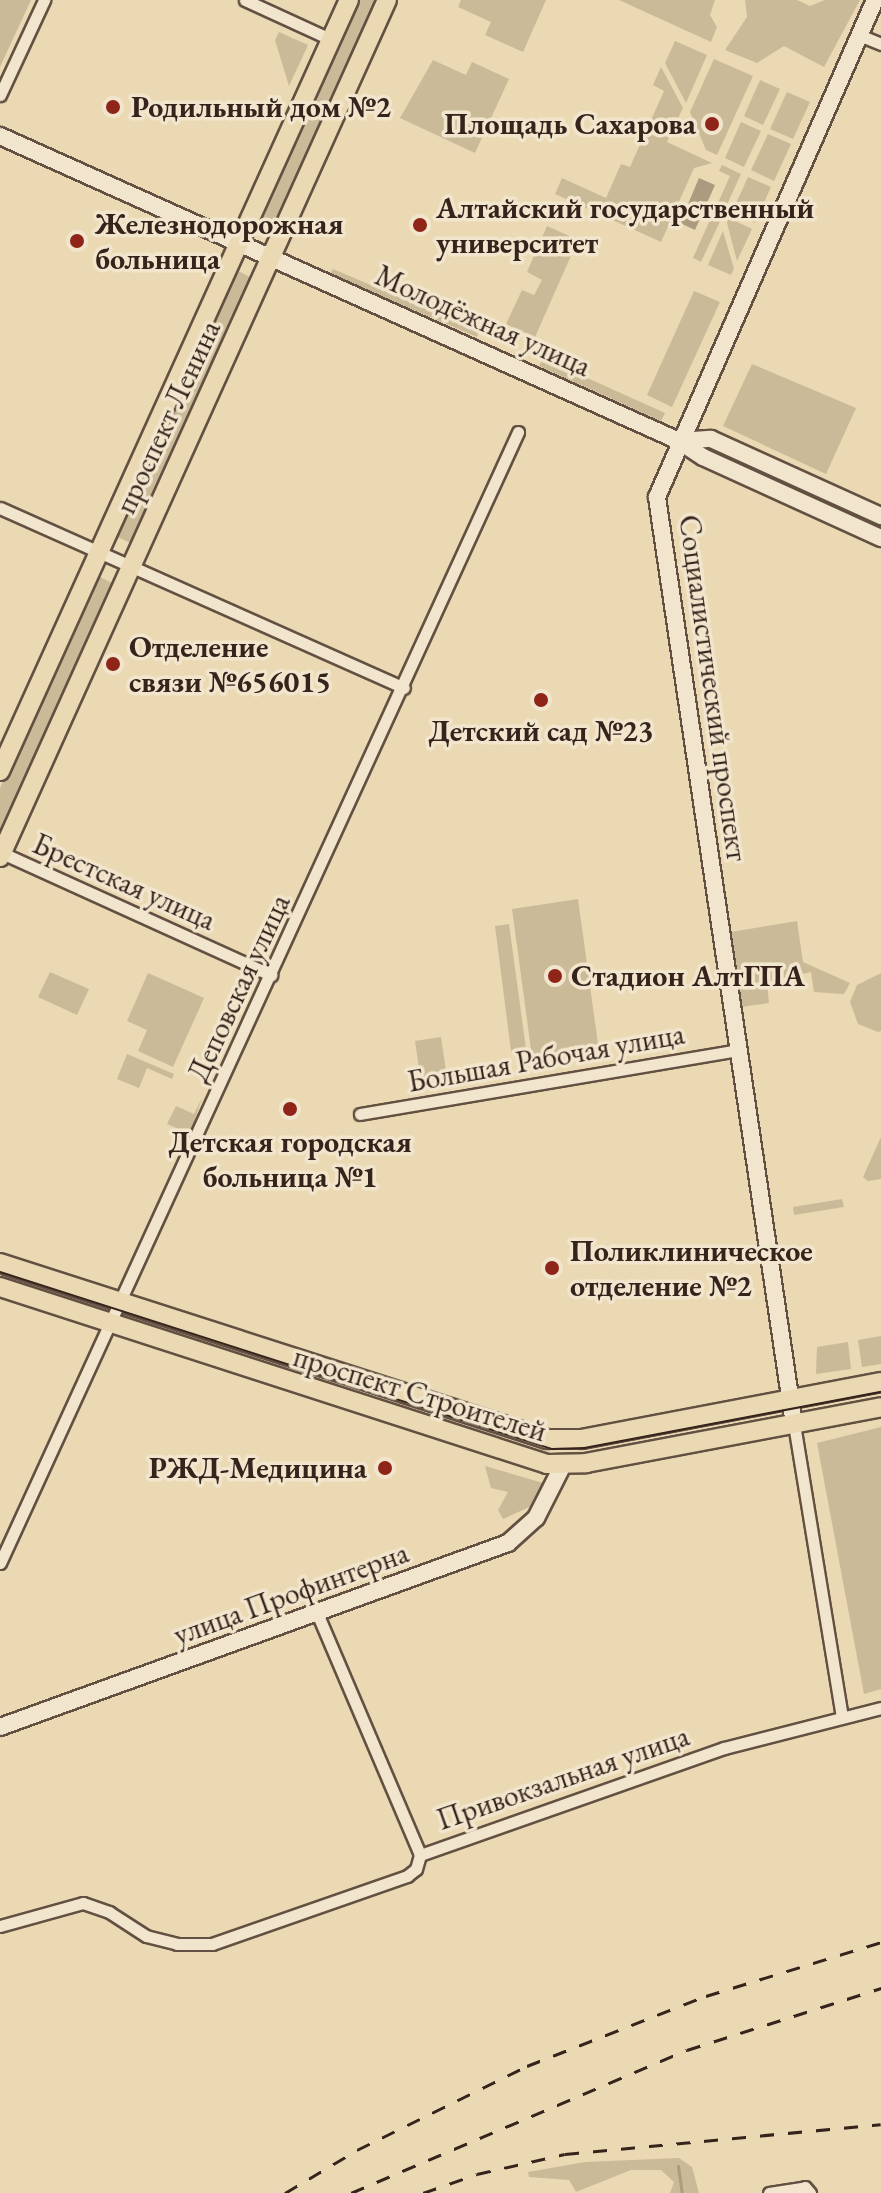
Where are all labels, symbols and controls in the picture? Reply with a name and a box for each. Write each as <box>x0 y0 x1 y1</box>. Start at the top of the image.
place label: Родильный дом №2 <box>131 89 391 125</box>
marker: Родильный дом №2 <box>102 96 124 118</box>
place label: Площадь Сахарова <box>444 106 696 142</box>
marker: Площадь Сахарова <box>703 115 721 133</box>
place label: Алтайский государственный университет <box>436 190 814 260</box>
place label: Железнодорожная больница <box>95 206 343 276</box>
marker: Алтайский государственный университет <box>411 216 429 234</box>
marker: Железнодорожная больница <box>66 230 88 252</box>
street label: Молодёжная улица <box>370 257 596 385</box>
street label: проспект Ленина <box>108 315 228 519</box>
street label: Социалистический проспект <box>671 513 755 863</box>
place label: Отделение связи №656015 <box>129 629 331 700</box>
marker: Отделение связи №656015 <box>104 655 122 673</box>
marker: Детский сад №23 <box>532 691 550 709</box>
place label: Детский сад №23 <box>428 713 654 749</box>
street label: Брестская улица <box>27 826 221 938</box>
street label: Деповская улица <box>180 889 298 1087</box>
place label: Стадион АлтГПА <box>571 958 805 994</box>
marker: Стадион АлтГПА <box>546 967 564 985</box>
street label: Большая Рабочая улица <box>405 1016 687 1100</box>
marker: Детская городская больница №1 <box>279 1098 301 1120</box>
place label: Детская городская больница №1 <box>168 1124 412 1194</box>
place label: Поликлиническое отделение №2 <box>570 1233 813 1304</box>
marker: Поликлиническое отделение №2 <box>541 1257 563 1279</box>
street label: проспект Строителей <box>289 1338 551 1450</box>
place label: РЖД-Медицина <box>149 1450 367 1486</box>
marker: РЖД-Медицина <box>374 1457 396 1479</box>
street label: улица Профинтерна <box>169 1535 413 1653</box>
street label: Привокзальная улица <box>432 1718 694 1838</box>

